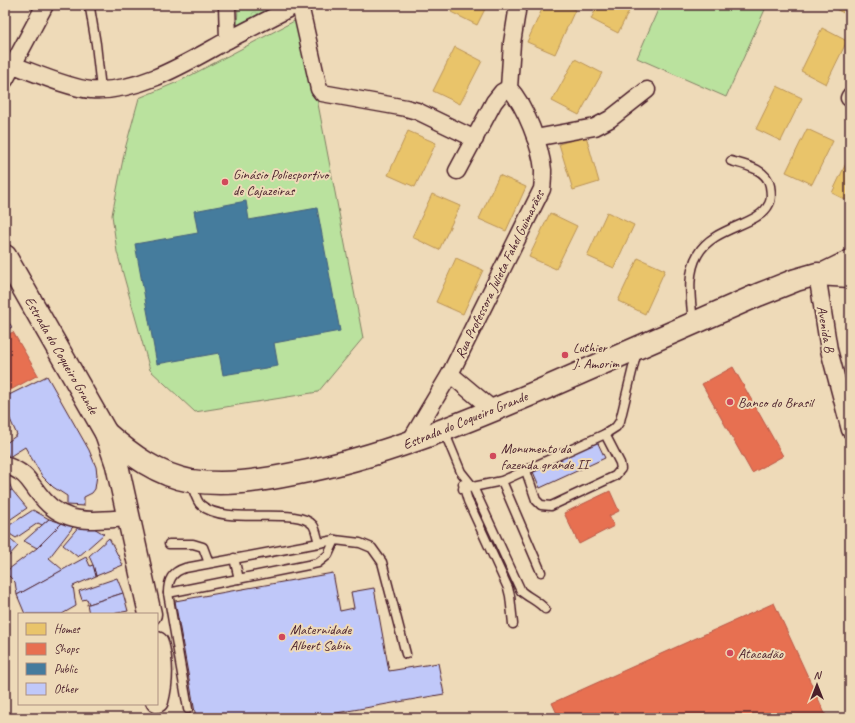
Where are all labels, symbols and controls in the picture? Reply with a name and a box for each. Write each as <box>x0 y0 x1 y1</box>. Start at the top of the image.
place label: Ginásio Poliesportivo de Cajazeiras <box>233 166 330 199</box>
marker: Ginásio Poliesportivo de Cajazeiras <box>220 177 230 187</box>
street label: Rua Professora Julieta Fahel Guimarães <box>451 186 548 361</box>
street label: Estrada do Coqueiro Grande <box>21 293 103 418</box>
street label: Avenida B <box>813 304 838 355</box>
place label: Luthier J. Amorim <box>572 339 620 372</box>
marker: Luthier J. Amorim <box>560 350 570 360</box>
street label: Estrada do Coqueiro Grande <box>400 387 531 453</box>
place label: Banco do Brasil <box>738 394 816 411</box>
marker: Banco do Brasil <box>725 397 735 407</box>
place label: Monumento da fazenda grande II <box>501 440 592 473</box>
marker: Monumento da fazenda grande II <box>488 451 498 461</box>
legend <box>18 613 158 705</box>
text: Homes <box>54 621 81 637</box>
place label: Maternidade Albert Sabin <box>290 621 352 654</box>
marker: Maternidade Albert Sabin <box>277 632 287 642</box>
text: Shops <box>54 641 79 657</box>
place label: Atacadão <box>738 645 784 662</box>
marker: Atacadão <box>725 648 735 658</box>
text: Public <box>54 661 78 677</box>
north arrow <box>797 665 837 705</box>
text: N <box>814 668 823 682</box>
text: Other <box>54 681 80 697</box>

